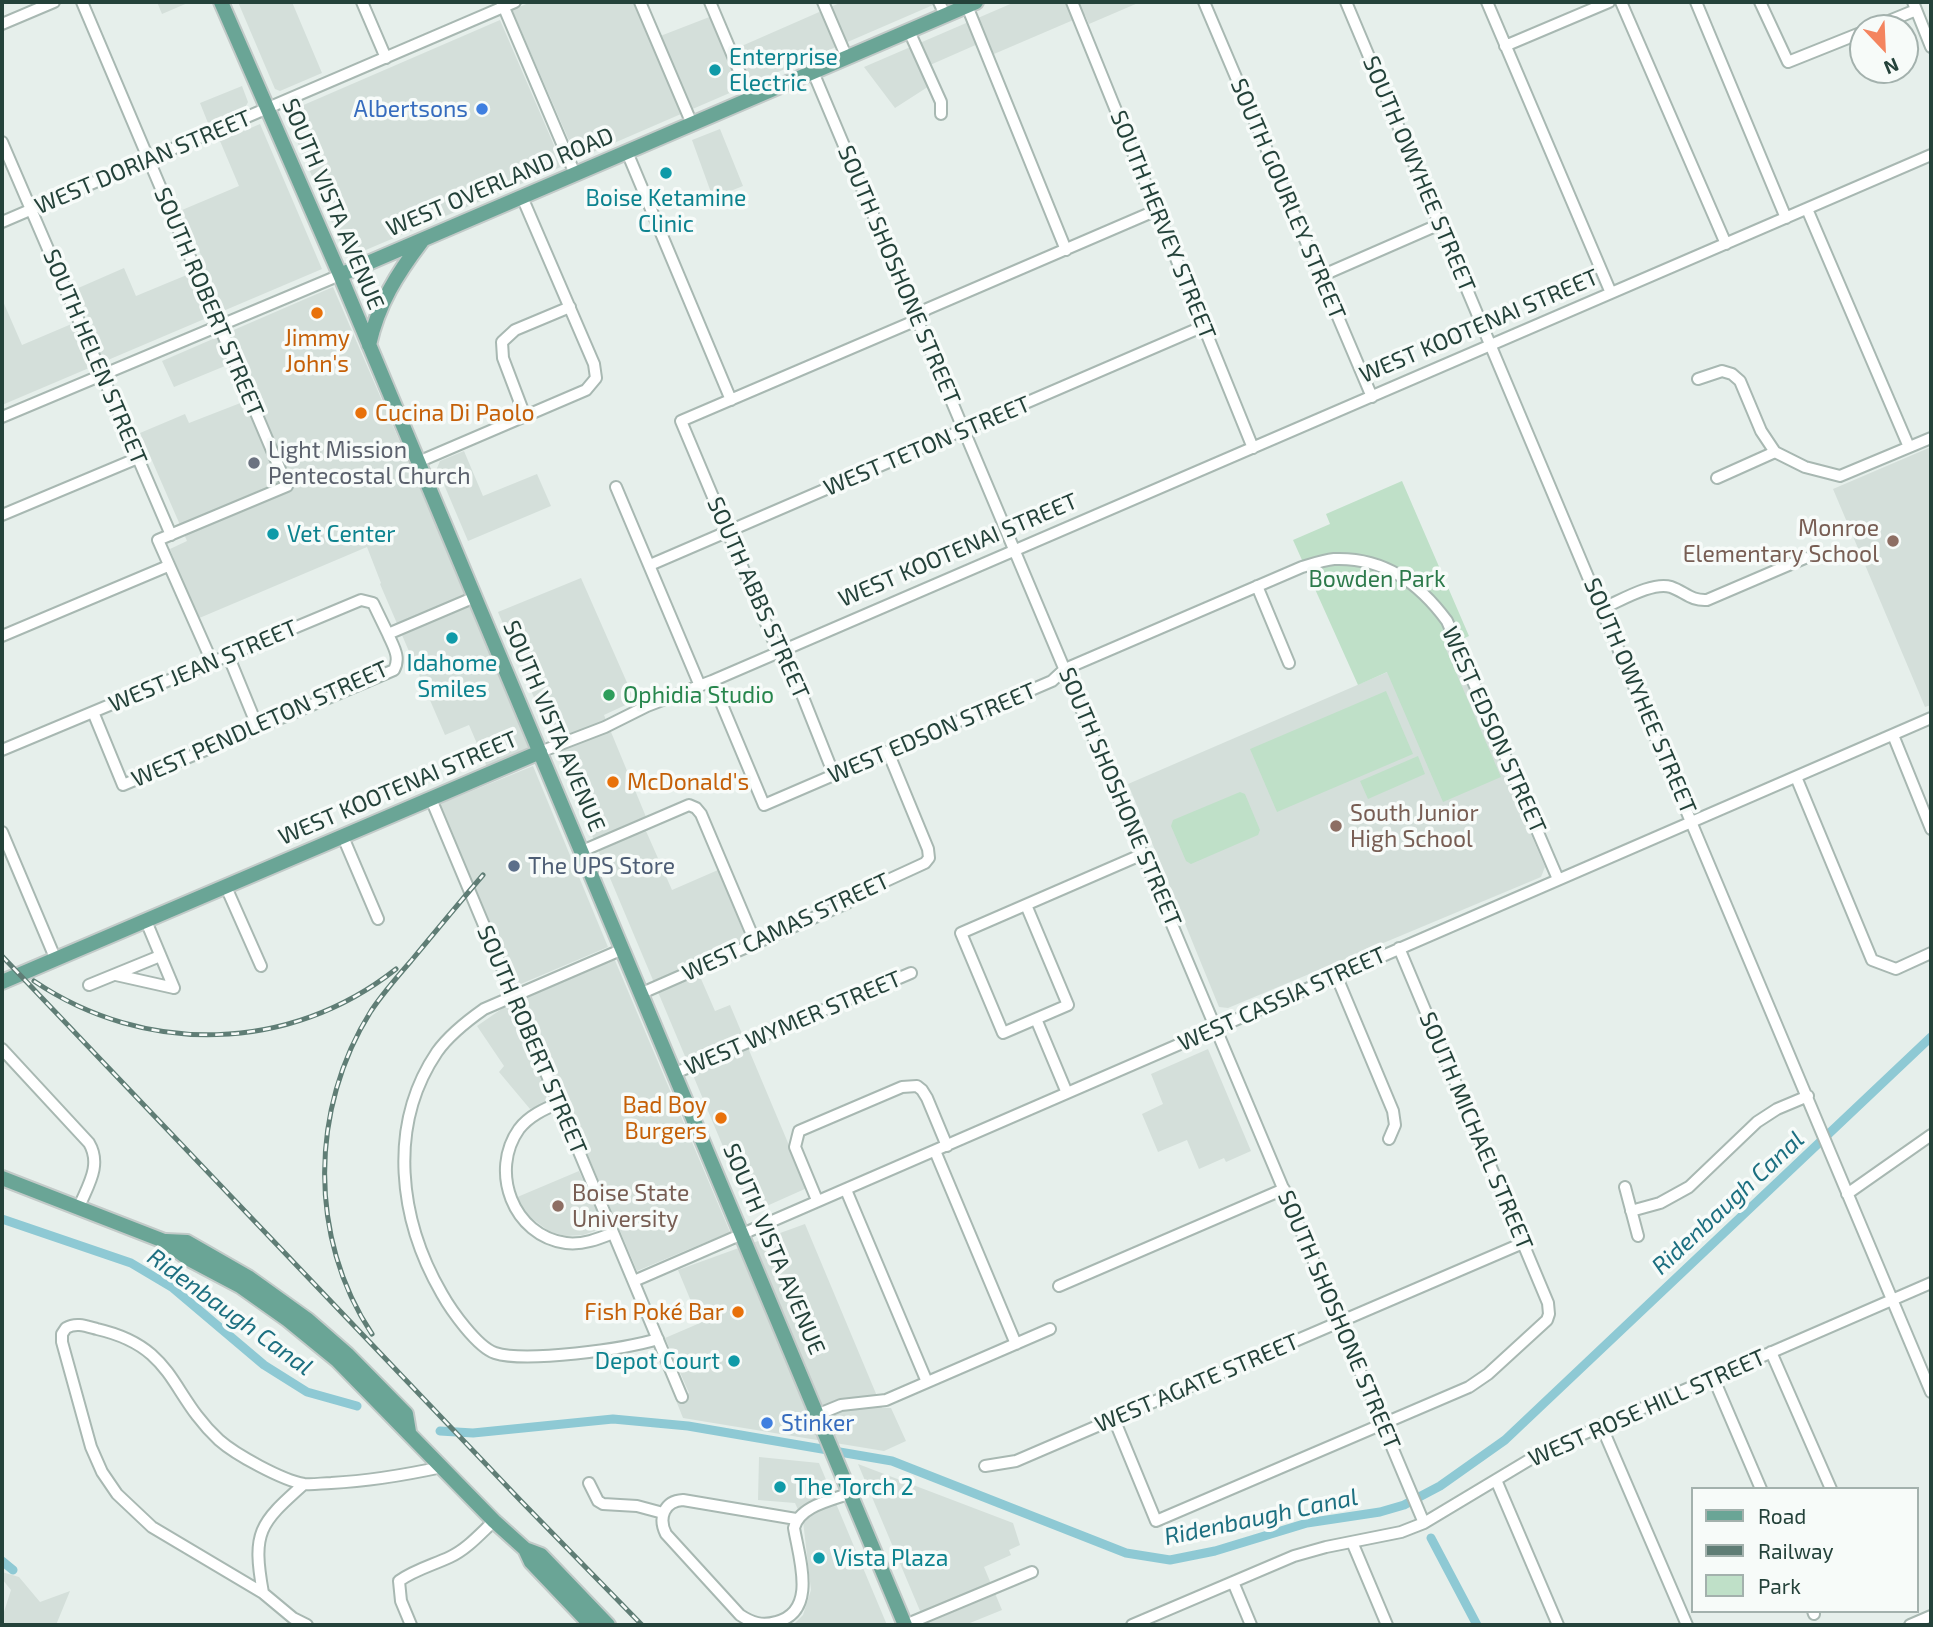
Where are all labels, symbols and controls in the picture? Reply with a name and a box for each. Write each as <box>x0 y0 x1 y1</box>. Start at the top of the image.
north arrow <box>1849 14 1919 84</box>
place label: Enterprise Electric <box>729 43 838 97</box>
street label: SOUTH OWYHEE STREET <box>1357 52 1481 296</box>
text: N <box>1881 54 1902 80</box>
marker: Enterprise Electric <box>707 62 723 78</box>
street label: SOUTH GOURLEY STREET <box>1225 74 1351 324</box>
street label: SOUTH VISTA AVENUE <box>276 94 390 314</box>
place label: Albertsons <box>354 95 468 123</box>
marker: Albertsons <box>474 101 490 117</box>
street label: WEST DORIAN STREET <box>31 104 255 220</box>
street label: SOUTH HERVEY STREET <box>1104 106 1222 344</box>
street label: WEST OVERLAND ROAD <box>382 122 618 242</box>
street label: SOUTH SHOSHONE STREET <box>832 141 966 409</box>
marker: Boise Ketamine Clinic <box>658 165 674 181</box>
street label: SOUTH ROBERT STREET <box>148 183 270 421</box>
place label: Boise Ketamine Clinic <box>586 184 746 238</box>
street label: SOUTH HELEN STREET <box>37 245 153 469</box>
street label: WEST KOOTENAI STREET <box>1355 263 1603 389</box>
marker: Jimmy John's <box>309 305 325 321</box>
place label: Jimmy John's <box>284 324 350 378</box>
street label: WEST TETON STREET <box>820 390 1034 502</box>
place label: Cucina Di Paolo <box>375 399 534 427</box>
marker: Cucina Di Paolo <box>353 405 369 421</box>
place label: Light Mission Pentecostal Church <box>268 436 471 490</box>
marker: Light Mission Pentecostal Church <box>246 455 262 471</box>
street label: WEST KOOTENAI STREET <box>834 487 1082 613</box>
street label: SOUTH ABBS STREET <box>701 493 815 703</box>
place label: Monroe Elementary School <box>1683 514 1879 568</box>
place label: Vet Center <box>287 520 396 548</box>
marker: Vet Center <box>265 526 281 542</box>
marker: Monroe Elementary School <box>1885 533 1901 549</box>
park label: Bowden Park <box>1308 565 1446 593</box>
street label: SOUTH OWYHEE STREET <box>1578 574 1702 818</box>
street label: WEST JEAN STREET <box>105 614 301 718</box>
street label: SOUTH VISTA AVENUE <box>497 616 611 836</box>
street label: WEST EDSON STREET <box>1436 622 1552 838</box>
marker: Idahome Smiles <box>444 630 460 646</box>
place label: Idahome Smiles <box>407 649 497 703</box>
street label: WEST PENDLETON STREET <box>127 655 393 793</box>
street label: SOUTH SHOSHONE STREET <box>1053 663 1187 931</box>
street label: WEST EDSON STREET <box>824 677 1040 789</box>
place label: Ophidia Studio <box>623 681 774 709</box>
marker: Ophidia Studio <box>601 687 617 703</box>
street label: WEST KOOTENAI STREET <box>274 725 522 851</box>
place label: McDonald's <box>627 768 749 796</box>
marker: McDonald's <box>605 774 621 790</box>
place label: South Junior High School <box>1350 799 1479 853</box>
marker: South Junior High School <box>1328 818 1344 834</box>
place label: The UPS Store <box>528 852 675 880</box>
marker: The UPS Store <box>506 858 522 874</box>
street label: WEST CAMAS STREET <box>678 867 894 987</box>
street label: SOUTH ROBERT STREET <box>471 921 593 1159</box>
street label: WEST CASSIA STREET <box>1174 941 1390 1057</box>
street label: WEST WYMER STREET <box>680 965 906 1081</box>
street label: SOUTH MICHAEL STREET <box>1413 1008 1539 1254</box>
place label: Bad Boy Burgers <box>622 1091 707 1145</box>
marker: Bad Boy Burgers <box>713 1110 729 1126</box>
water label: Ridenbaugh Canal <box>1646 1125 1810 1281</box>
street label: SOUTH VISTA AVENUE <box>717 1139 831 1359</box>
place label: Boise State University <box>572 1179 689 1233</box>
street label: SOUTH SHOSHONE STREET <box>1272 1186 1406 1454</box>
marker: Boise State University <box>550 1198 566 1214</box>
water label: Ridenbaugh Canal <box>142 1242 318 1382</box>
place label: Fish Poké Bar <box>584 1298 724 1326</box>
marker: Fish Poké Bar <box>730 1304 746 1320</box>
street label: WEST AGATE STREET <box>1091 1328 1303 1438</box>
street label: WEST ROSE HILL STREET <box>1524 1343 1770 1473</box>
place label: Depot Court <box>595 1347 720 1375</box>
marker: Depot Court <box>726 1353 742 1369</box>
place label: Stinker <box>781 1409 855 1437</box>
marker: Stinker <box>759 1415 775 1431</box>
place label: The Torch 2 <box>794 1473 914 1501</box>
marker: The Torch 2 <box>772 1479 788 1495</box>
water label: Ridenbaugh Canal <box>1162 1482 1360 1552</box>
legend <box>1692 1487 1919 1613</box>
text: Road <box>1758 1503 1806 1528</box>
text: Railway <box>1758 1538 1834 1563</box>
place label: Vista Plaza <box>833 1544 948 1572</box>
marker: Vista Plaza <box>811 1550 827 1566</box>
text: Park <box>1758 1573 1801 1598</box>

